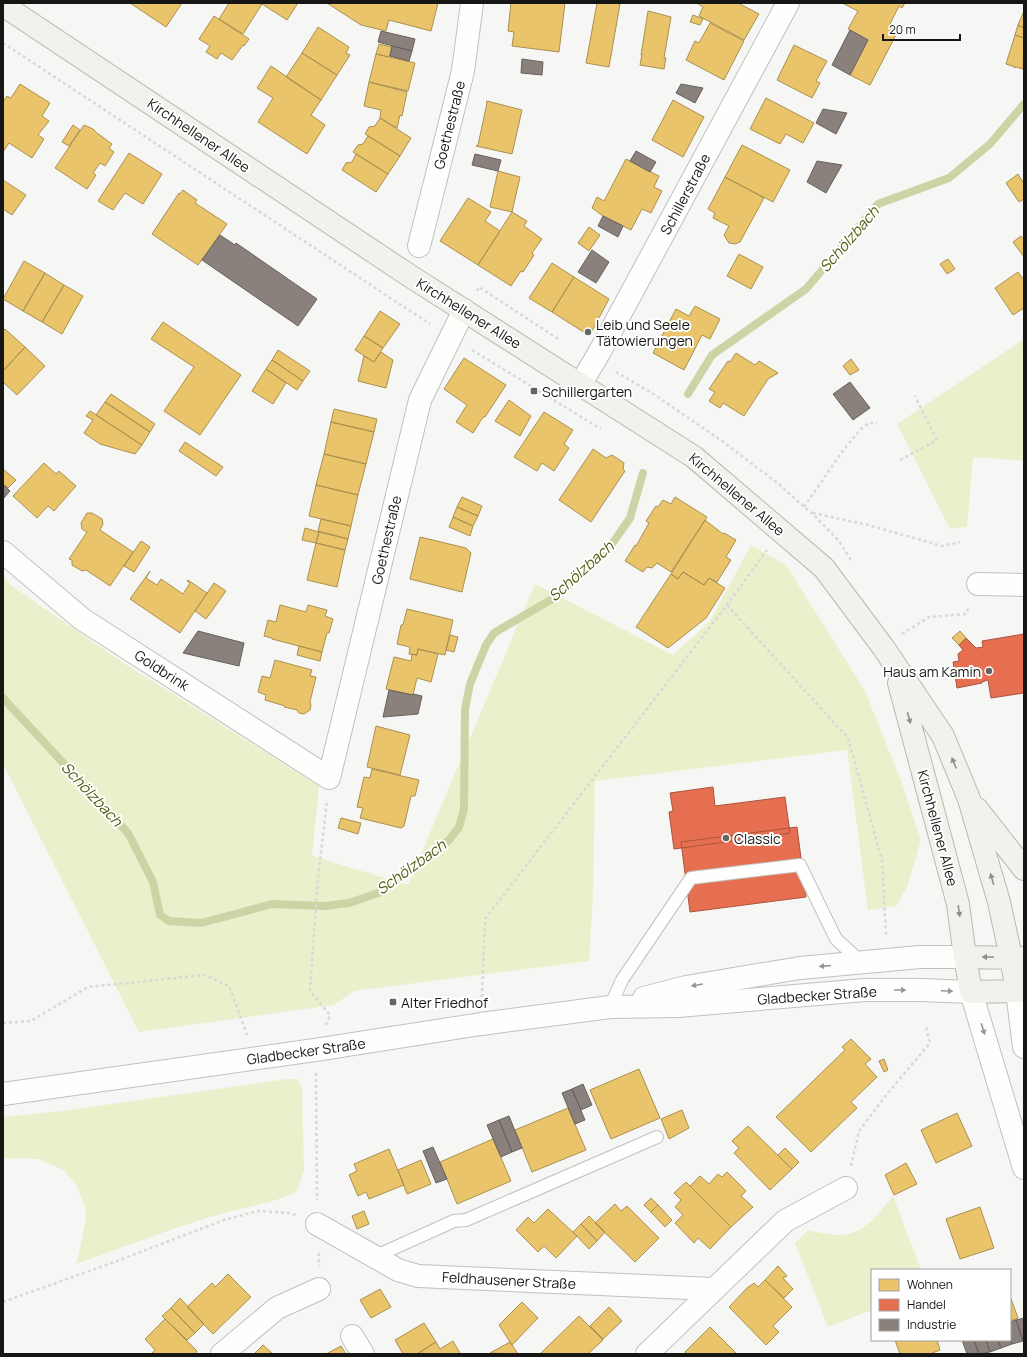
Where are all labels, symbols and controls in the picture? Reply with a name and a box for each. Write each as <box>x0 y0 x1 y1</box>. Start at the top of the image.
scale bar <box>883 16 960 42</box>
text: 20 m <box>889 21 916 38</box>
street label: Goethestraße <box>429 79 469 171</box>
street label: Kirchhellener Allee <box>144 94 254 176</box>
street label: Schillerstraße <box>656 150 714 238</box>
water label: Schölzbach <box>814 201 884 277</box>
street label: Kirchhellener Allee <box>413 273 525 353</box>
place label: Leib und Seele Tätowierungen <box>596 315 693 350</box>
marker: Leib und Seele Tätowierungen <box>583 327 593 337</box>
place label: Schillergarten <box>542 382 632 401</box>
marker: Schillergarten <box>529 386 539 396</box>
street label: Kirchhellener Allee <box>685 448 789 540</box>
street label: Goethestraße <box>367 494 405 586</box>
water label: Schölzbach <box>544 535 619 606</box>
street label: Goldbrink <box>131 645 194 695</box>
place label: Haus am Kamin <box>883 662 981 681</box>
marker: Haus am Kamin <box>984 666 994 676</box>
one-way arrow <box>906 711 912 724</box>
water label: Schölzbach <box>57 757 128 832</box>
one-way arrow <box>951 757 957 769</box>
street label: Kirchhellener Allee <box>913 768 963 888</box>
place label: Classic <box>734 829 781 848</box>
marker: Classic <box>721 833 731 843</box>
water label: Schölzbach <box>372 834 451 899</box>
one-way arrow <box>989 872 995 884</box>
one-way arrow <box>956 905 962 917</box>
one-way arrow <box>981 954 994 960</box>
one-way arrow <box>819 962 831 969</box>
street label: Gladbecker Straße <box>757 981 877 1009</box>
one-way arrow <box>691 982 703 988</box>
one-way arrow <box>894 987 907 993</box>
one-way arrow <box>941 987 953 994</box>
place label: Alter Friedhof <box>401 993 488 1012</box>
marker: Alter Friedhof <box>388 997 398 1007</box>
one-way arrow <box>980 1023 986 1035</box>
street label: Gladbecker Straße <box>245 1033 367 1069</box>
street label: Feldhausener Straße <box>442 1267 576 1293</box>
legend <box>871 1269 1011 1341</box>
text: Wohnen <box>907 1276 953 1293</box>
text: Handel <box>907 1296 946 1313</box>
text: Industrie <box>907 1316 956 1333</box>

